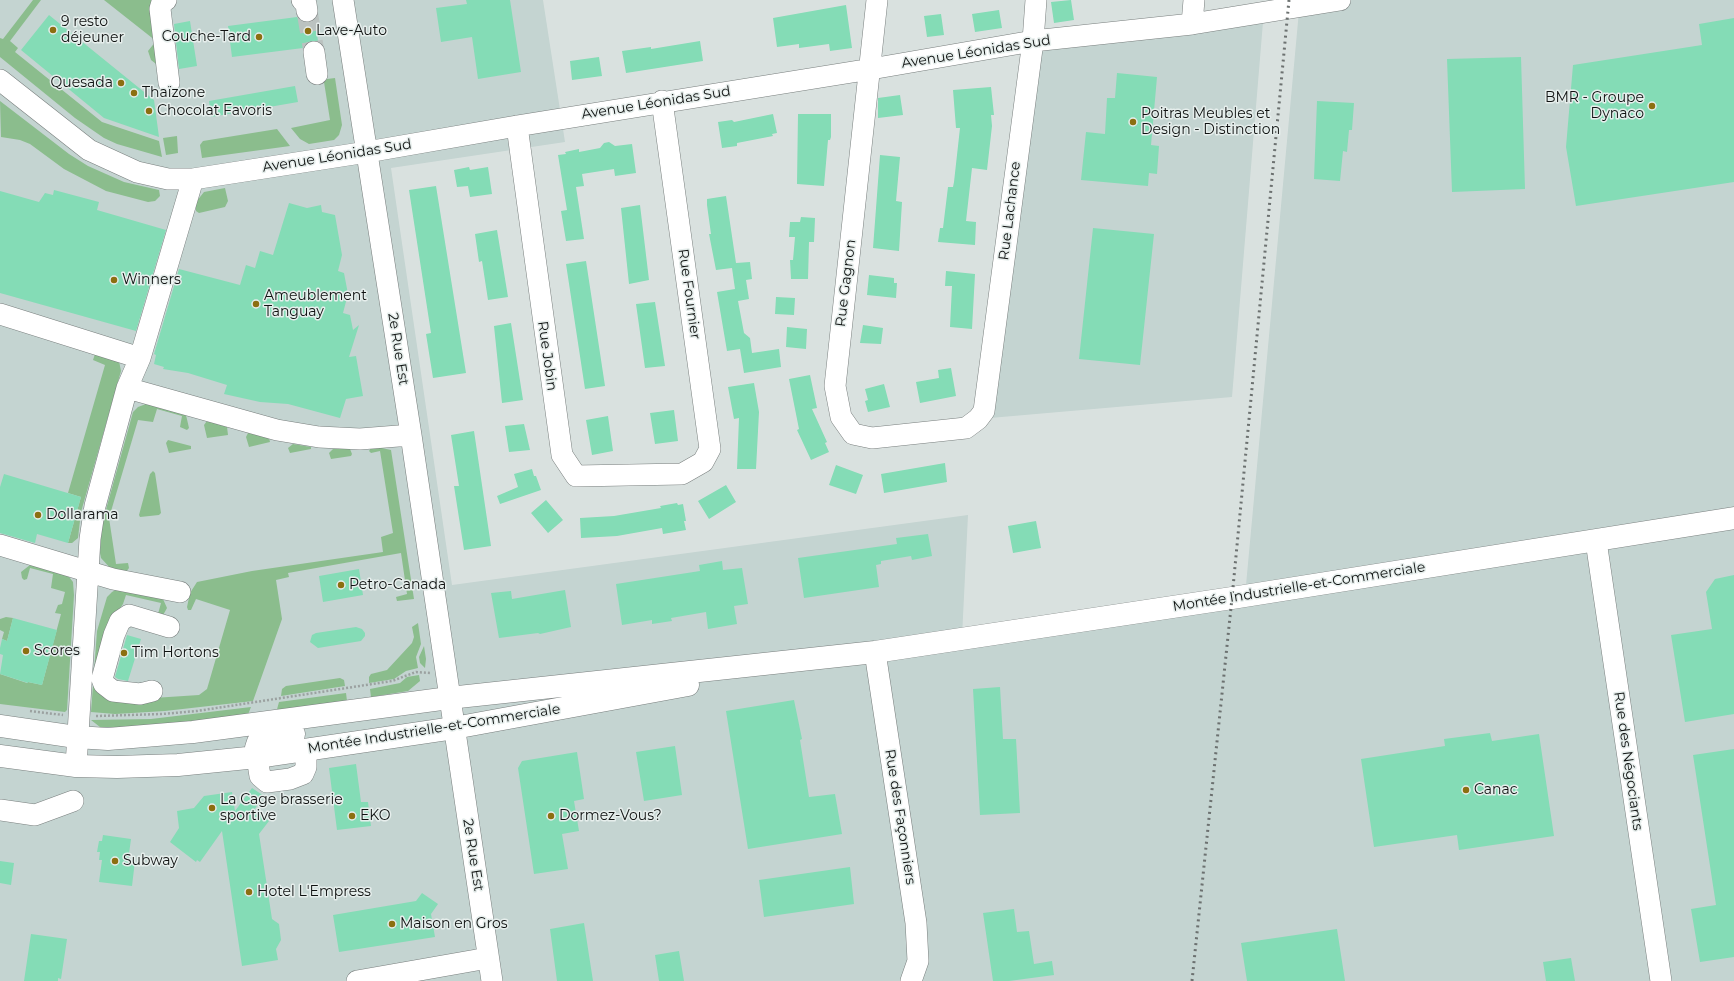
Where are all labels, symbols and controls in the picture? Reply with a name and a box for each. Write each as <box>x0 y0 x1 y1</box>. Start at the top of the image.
place label: 9 resto déjeuner <box>61 14 124 46</box>
place label: Lave-Auto <box>316 23 387 39</box>
marker: 9 resto déjeuner <box>48 25 58 35</box>
marker: Lave-Auto <box>303 26 313 36</box>
place label: Couche-Tard <box>162 29 251 45</box>
marker: Couche-Tard <box>254 32 264 42</box>
street label: Avenue Léonidas Sud <box>900 32 1052 72</box>
place label: Quesada <box>51 75 113 91</box>
marker: Quesada <box>116 78 126 88</box>
street label: Avenue Léonidas Sud <box>580 83 732 123</box>
place label: Thaïzone <box>142 85 205 101</box>
marker: Thaïzone <box>129 88 139 98</box>
place label: BMR - Groupe Dynaco <box>1545 90 1644 122</box>
marker: BMR - Groupe Dynaco <box>1647 101 1657 111</box>
place label: Chocolat Favoris <box>157 103 272 119</box>
marker: Chocolat Favoris <box>144 106 154 116</box>
place label: Poitras Meubles et Design - Distinction <box>1141 106 1280 138</box>
marker: Poitras Meubles et Design - Distinction <box>1128 117 1138 127</box>
street label: Avenue Léonidas Sud <box>261 136 413 176</box>
street label: Rue Lachance <box>996 161 1024 261</box>
street label: Rue Gagnon <box>832 238 860 328</box>
street label: Rue Fournier <box>674 248 704 340</box>
place label: Winners <box>122 272 181 288</box>
marker: Winners <box>109 275 119 285</box>
place label: Ameublement Tanguay <box>264 288 367 320</box>
marker: Ameublement Tanguay <box>251 299 261 309</box>
street label: 2e Rue Est <box>384 311 412 387</box>
street label: Rue Jobin <box>534 320 560 392</box>
place label: Dollarama <box>46 507 119 523</box>
marker: Dollarama <box>33 510 43 520</box>
street label: Montée Industrielle-et-Commerciale <box>1171 559 1427 615</box>
place label: Petro-Canada <box>349 577 446 593</box>
marker: Petro-Canada <box>336 580 346 590</box>
place label: Scores <box>34 643 80 659</box>
place label: Tim Hortons <box>132 645 219 661</box>
marker: Scores <box>21 646 31 656</box>
marker: Tim Hortons <box>119 648 129 658</box>
street label: Rue des Négociants <box>1610 690 1646 832</box>
street label: Montée Industrielle-et-Commerciale <box>306 701 562 757</box>
street label: Rue des Façonniers <box>881 748 919 886</box>
place label: Canac <box>1474 782 1518 798</box>
marker: Canac <box>1461 785 1471 795</box>
place label: La Cage brasserie sportive <box>220 792 343 824</box>
marker: La Cage brasserie sportive <box>207 803 217 813</box>
place label: EKO <box>360 808 391 824</box>
place label: Dormez-Vous? <box>559 808 662 824</box>
marker: EKO <box>347 811 357 821</box>
marker: Dormez-Vous? <box>546 811 556 821</box>
street label: 2e Rue Est <box>459 817 487 893</box>
place label: Subway <box>123 853 178 869</box>
marker: Subway <box>110 856 120 866</box>
place label: Hotel L'Empress <box>257 884 371 900</box>
marker: Hotel L'Empress <box>244 887 254 897</box>
place label: Maison en Gros <box>400 916 508 932</box>
marker: Maison en Gros <box>387 919 397 929</box>

